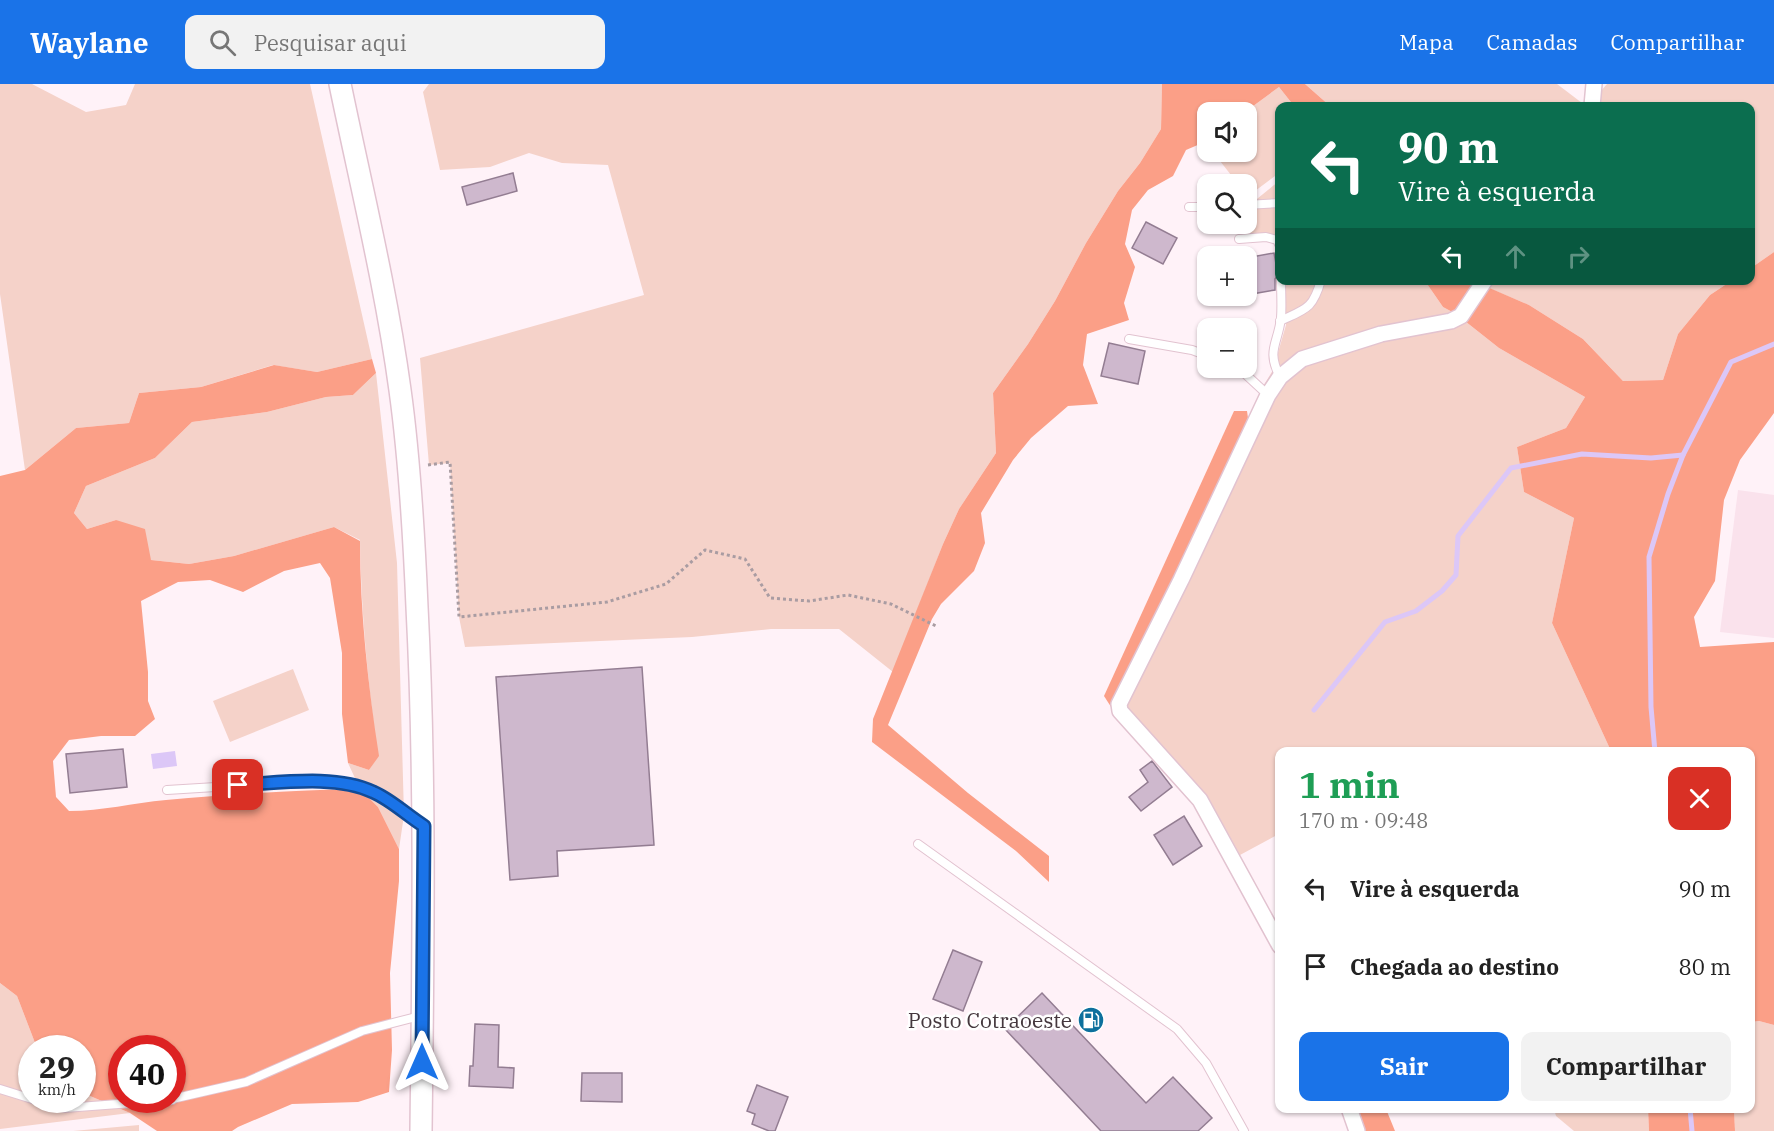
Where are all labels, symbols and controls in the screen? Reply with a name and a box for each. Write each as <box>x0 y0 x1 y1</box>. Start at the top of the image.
search box <box>185 15 605 69</box>
text: Waylane <box>30 24 149 61</box>
icon: search <box>206 26 239 59</box>
text: Pesquisar aqui <box>254 28 407 57</box>
text: Mapa <box>1399 28 1454 56</box>
text: Camadas <box>1487 28 1577 56</box>
text: Compartilhar <box>1610 28 1744 56</box>
map controls <box>1197 102 1257 378</box>
button: sound <box>1197 102 1257 162</box>
text: 90 m <box>1398 120 1499 175</box>
icon: left <box>1299 126 1377 204</box>
text: Vire à esquerda <box>1398 173 1596 208</box>
button: search <box>1197 174 1257 234</box>
icon: left <box>1436 240 1469 273</box>
icon: ahead <box>1499 240 1532 273</box>
icon: right <box>1562 240 1595 273</box>
button: + <box>1197 246 1257 306</box>
button: − <box>1197 318 1257 378</box>
pin <box>212 759 263 810</box>
text: 1 min <box>1299 761 1400 808</box>
button: close <box>1668 767 1731 830</box>
icon: arrive <box>221 768 254 801</box>
text: 170 m · 09:48 <box>1299 807 1428 834</box>
icon: left <box>1299 872 1332 905</box>
text: Vire à esquerda <box>1350 874 1520 903</box>
text: 90 m <box>1679 874 1731 903</box>
icon: arrive <box>1299 950 1332 983</box>
text: Chegada ao destino <box>1350 952 1559 981</box>
text: 80 m <box>1679 952 1731 981</box>
fuel station icon: Posto Cotraoeste <box>1076 1005 1106 1035</box>
place label: Posto Cotraoeste <box>908 1006 1072 1034</box>
position arrow <box>390 1030 454 1094</box>
button: Sair <box>1299 1032 1509 1101</box>
button: Compartilhar <box>1521 1032 1731 1101</box>
speed limit sign: 40 <box>108 1035 186 1113</box>
text: 29 <box>39 1047 75 1086</box>
text: km/h <box>38 1080 76 1099</box>

